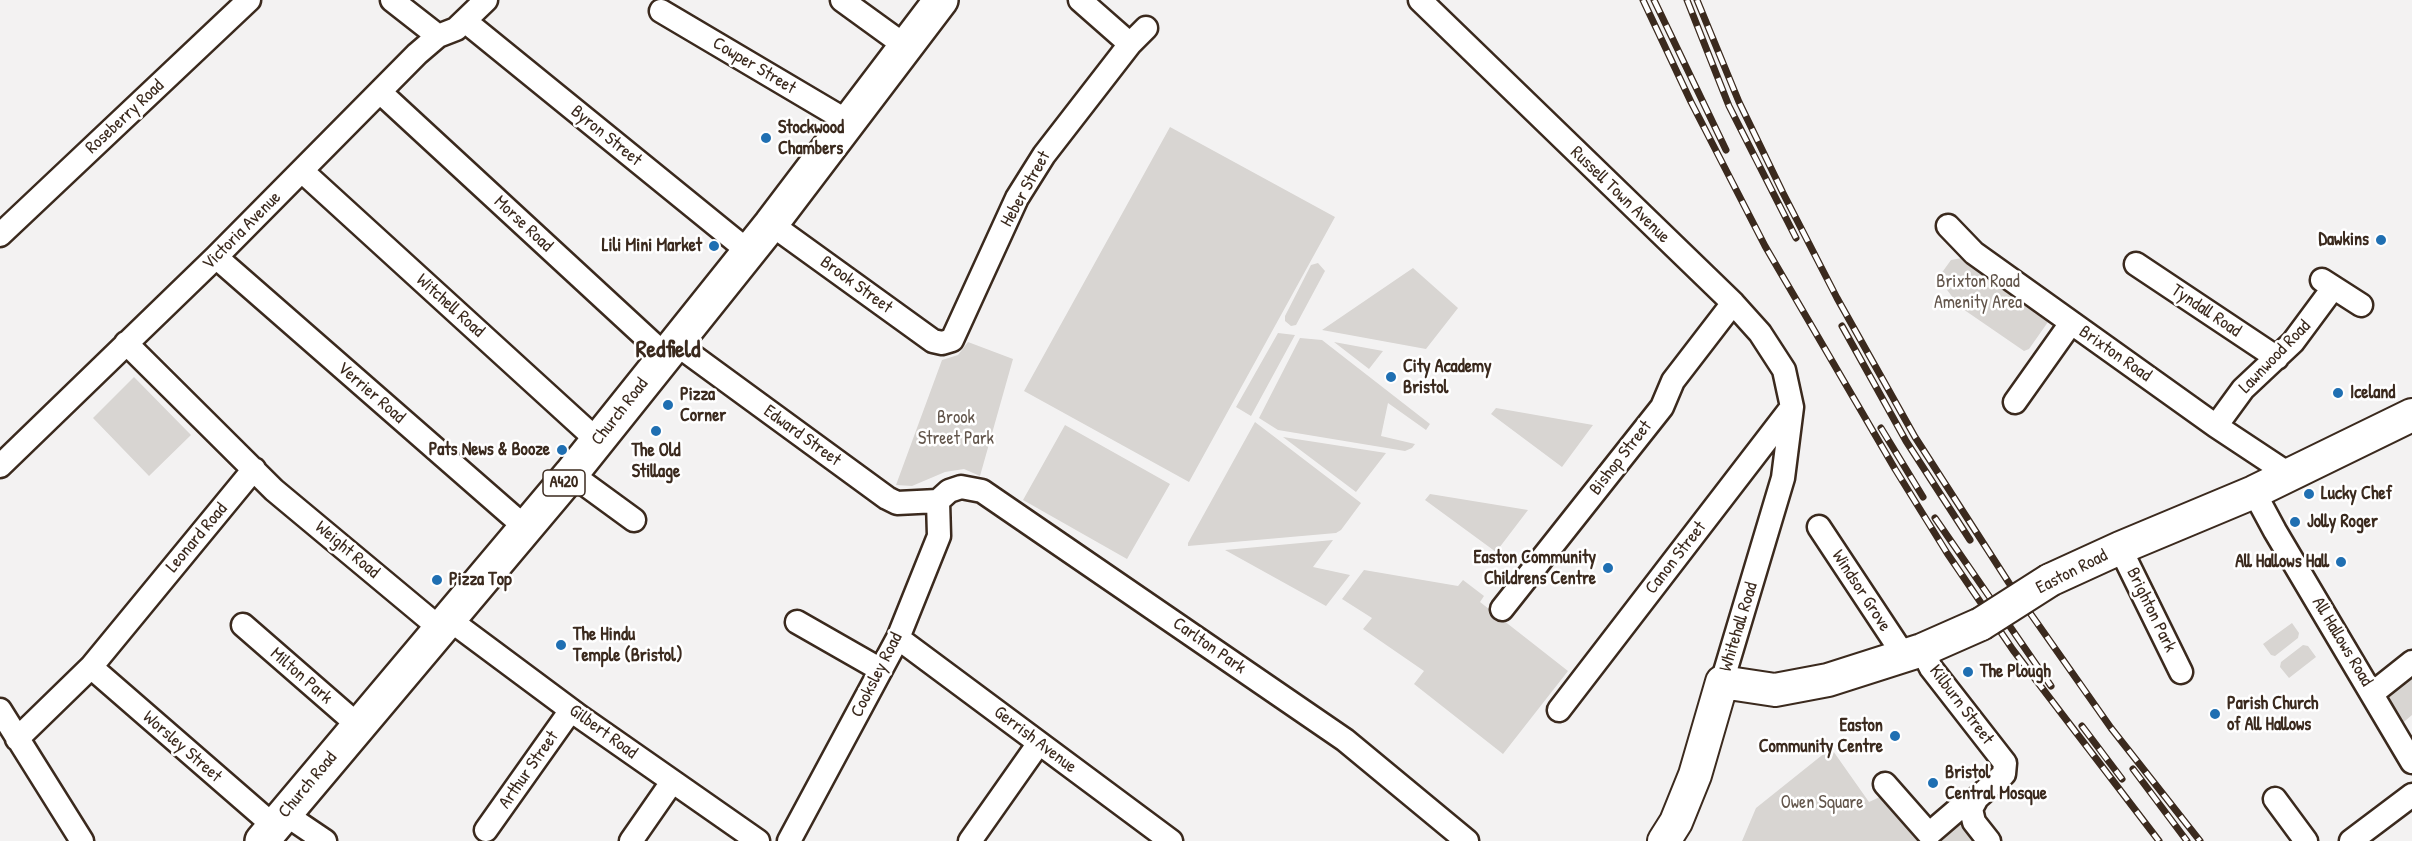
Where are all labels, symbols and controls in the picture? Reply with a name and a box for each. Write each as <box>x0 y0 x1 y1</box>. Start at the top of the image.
street label: Cowper Street <box>708 33 800 99</box>
street label: Roseberry Road <box>81 75 169 159</box>
street label: Byron Street <box>566 101 646 171</box>
place label: Stockwood Chambers <box>778 117 844 160</box>
marker: Stockwood Chambers <box>759 131 773 145</box>
street label: Russell Town Avenue <box>1566 142 1674 248</box>
street label: Heber Street <box>996 147 1056 231</box>
street label: Victoria Avenue <box>198 187 286 275</box>
street label: Morse Road <box>489 191 557 257</box>
place label: Dawkins <box>2318 229 2369 251</box>
marker: Dawkins <box>2374 233 2388 247</box>
place label: Lili Mini Market <box>602 235 702 257</box>
marker: Lili Mini Market <box>707 239 721 253</box>
street label: Brook Street <box>816 252 896 318</box>
street label: Witchell Road <box>411 270 489 342</box>
park label: Brixton Road Amenity Area <box>1934 271 2022 314</box>
street label: Tyndall Road <box>2167 280 2245 342</box>
street label: Lawnwood Road <box>2235 316 2315 398</box>
street label: Brixton Road <box>2075 321 2155 387</box>
district label: Redfield <box>636 337 700 365</box>
place label: City Academy Bristol <box>1403 356 1492 398</box>
street label: Verrier Road <box>333 358 409 428</box>
marker: City Academy Bristol <box>1384 370 1398 384</box>
street label: Church Road <box>587 374 653 450</box>
place label: Iceland <box>2350 382 2395 404</box>
place label: Pizza Corner <box>680 384 726 426</box>
marker: Iceland <box>2331 386 2345 400</box>
marker: Pizza Corner <box>661 398 675 412</box>
street label: Edward Street <box>759 401 845 471</box>
park label: Brook Street Park <box>918 407 994 450</box>
street label: Bishop Street <box>1585 416 1657 500</box>
marker: The Old Stillage <box>649 424 663 438</box>
place label: Pats News & Booze <box>429 439 550 461</box>
place label: The Old Stillage <box>631 440 681 482</box>
marker: Pats News & Booze <box>555 443 569 457</box>
road number: A420 <box>543 470 585 496</box>
place label: Lucky Chef <box>2321 483 2392 505</box>
marker: Lucky Chef <box>2302 487 2316 501</box>
street label: Leonard Road <box>162 499 232 577</box>
place label: Jolly Roger <box>2307 511 2378 533</box>
marker: Jolly Roger <box>2288 515 2302 529</box>
street label: Weight Road <box>310 517 384 583</box>
street label: Canon Street <box>1641 517 1711 599</box>
street label: Easton Road <box>2033 545 2111 599</box>
street label: Windsor Grove <box>1827 546 1895 636</box>
place label: Easton Community Childrens Centre <box>1474 547 1596 590</box>
place label: All Hallows Hall <box>2235 551 2329 573</box>
marker: All Hallows Hall <box>2334 555 2348 569</box>
marker: Easton Community Childrens Centre <box>1601 561 1615 575</box>
street label: Brighton Park <box>2121 564 2181 656</box>
place label: Pizza Top <box>449 569 512 591</box>
marker: Pizza Top <box>430 573 444 587</box>
street label: Whitehall Road <box>1715 580 1763 674</box>
street label: All Hallows Road <box>2307 594 2377 690</box>
street label: Carlton Park <box>1168 613 1250 679</box>
place label: The Hindu Temple (Bristol) <box>573 624 682 666</box>
street label: Cooksley Road <box>846 629 908 721</box>
marker: The Hindu Temple (Bristol) <box>554 638 568 652</box>
street label: Milton Park <box>265 643 337 709</box>
street label: Kilburn Street <box>1924 661 1998 749</box>
place label: The Plough <box>1980 661 2051 683</box>
marker: The Plough <box>1961 665 1975 679</box>
place label: Parish Church of All Hallows <box>2227 693 2318 736</box>
street label: Gilbert Road <box>565 700 641 764</box>
street label: Gerrish Avenue <box>989 702 1081 778</box>
street label: Worsley Street <box>138 707 226 787</box>
marker: Parish Church of All Hallows <box>2208 707 2222 721</box>
place label: Easton Community Centre <box>1759 715 1883 758</box>
street label: Arthur Street <box>494 727 564 813</box>
marker: Easton Community Centre <box>1888 729 1902 743</box>
street label: Church Road <box>274 748 342 822</box>
place label: Bristol Central Mosque <box>1945 762 2047 804</box>
marker: Bristol Central Mosque <box>1926 776 1940 790</box>
park label: Owen Square <box>1781 792 1863 814</box>

